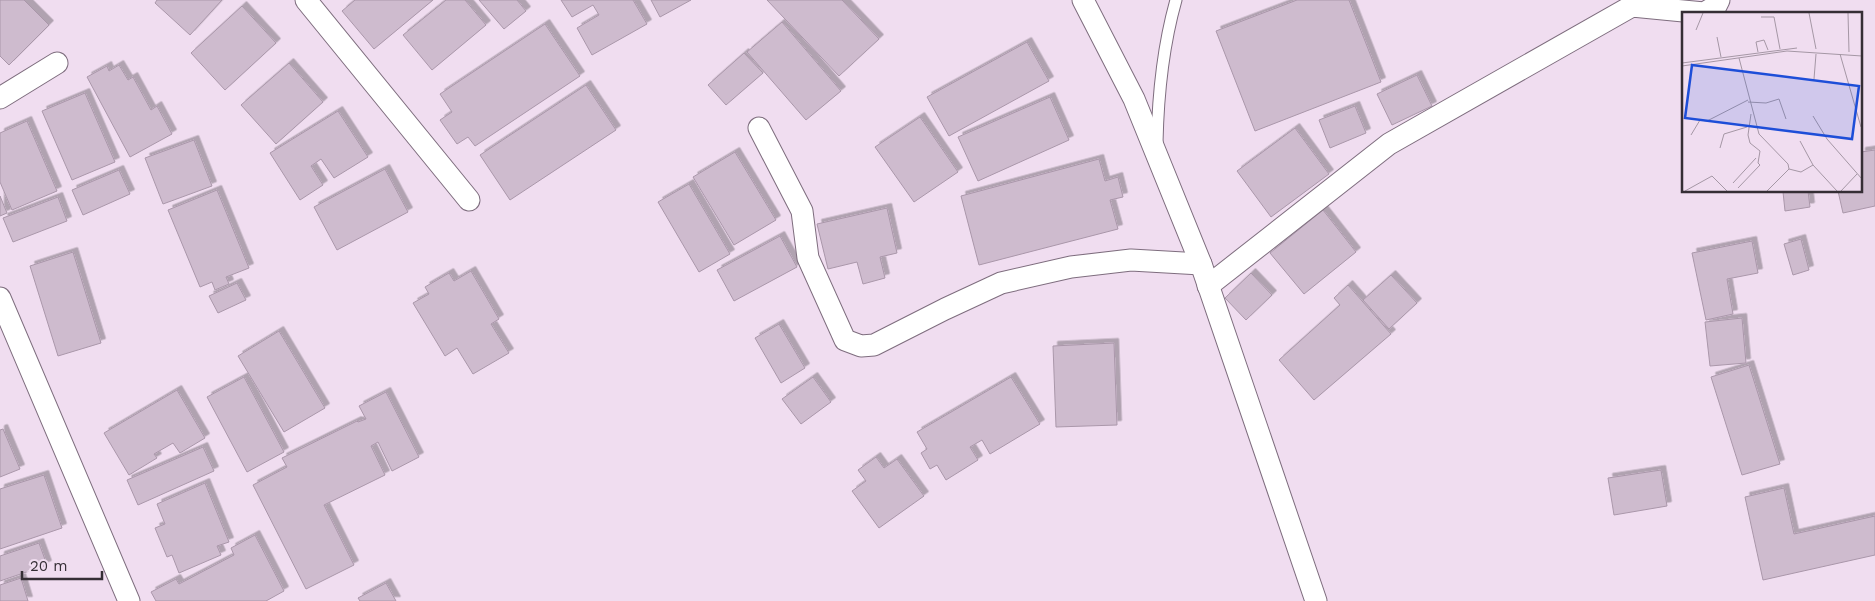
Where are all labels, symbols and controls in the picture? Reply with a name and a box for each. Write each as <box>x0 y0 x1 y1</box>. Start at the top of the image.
inset map <box>1682 12 1862 192</box>
scale bar <box>22 548 102 580</box>
text: 20 m <box>30 557 68 575</box>

